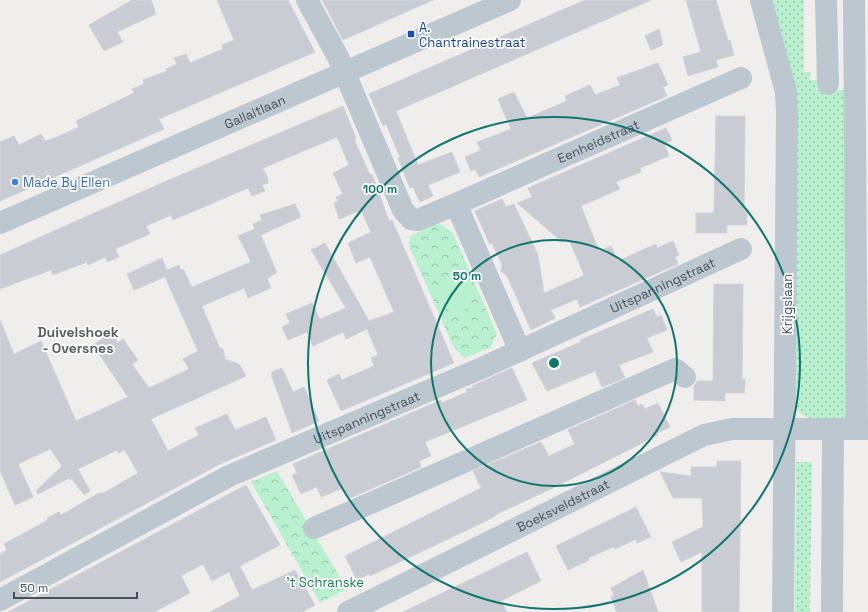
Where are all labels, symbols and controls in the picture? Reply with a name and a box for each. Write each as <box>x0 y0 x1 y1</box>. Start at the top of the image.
place label: A. Chantrainestraat <box>419 19 525 51</box>
marker: A. Chantrainestraat <box>406 29 416 39</box>
street label: Gallaitlaan <box>222 91 288 133</box>
street label: Eenheidstraat <box>555 116 642 167</box>
place label: Made By Ellen <box>23 174 110 191</box>
marker: Made By Ellen <box>10 177 20 187</box>
text: 100 m <box>363 181 397 197</box>
street label: Uitspanningstraat <box>607 254 718 317</box>
text: 50 m <box>453 268 481 284</box>
street label: Krijgslaan <box>779 274 796 334</box>
district label: Duivelshoek - Oversnes <box>37 323 119 357</box>
centre of rings <box>547 356 561 370</box>
street label: Uitspanningstraat <box>311 387 422 448</box>
street label: Boeksveldstraat <box>514 475 612 536</box>
scale bar <box>14 574 137 600</box>
park label: 't Schranske <box>286 574 364 591</box>
text: 50 m <box>20 580 48 596</box>

